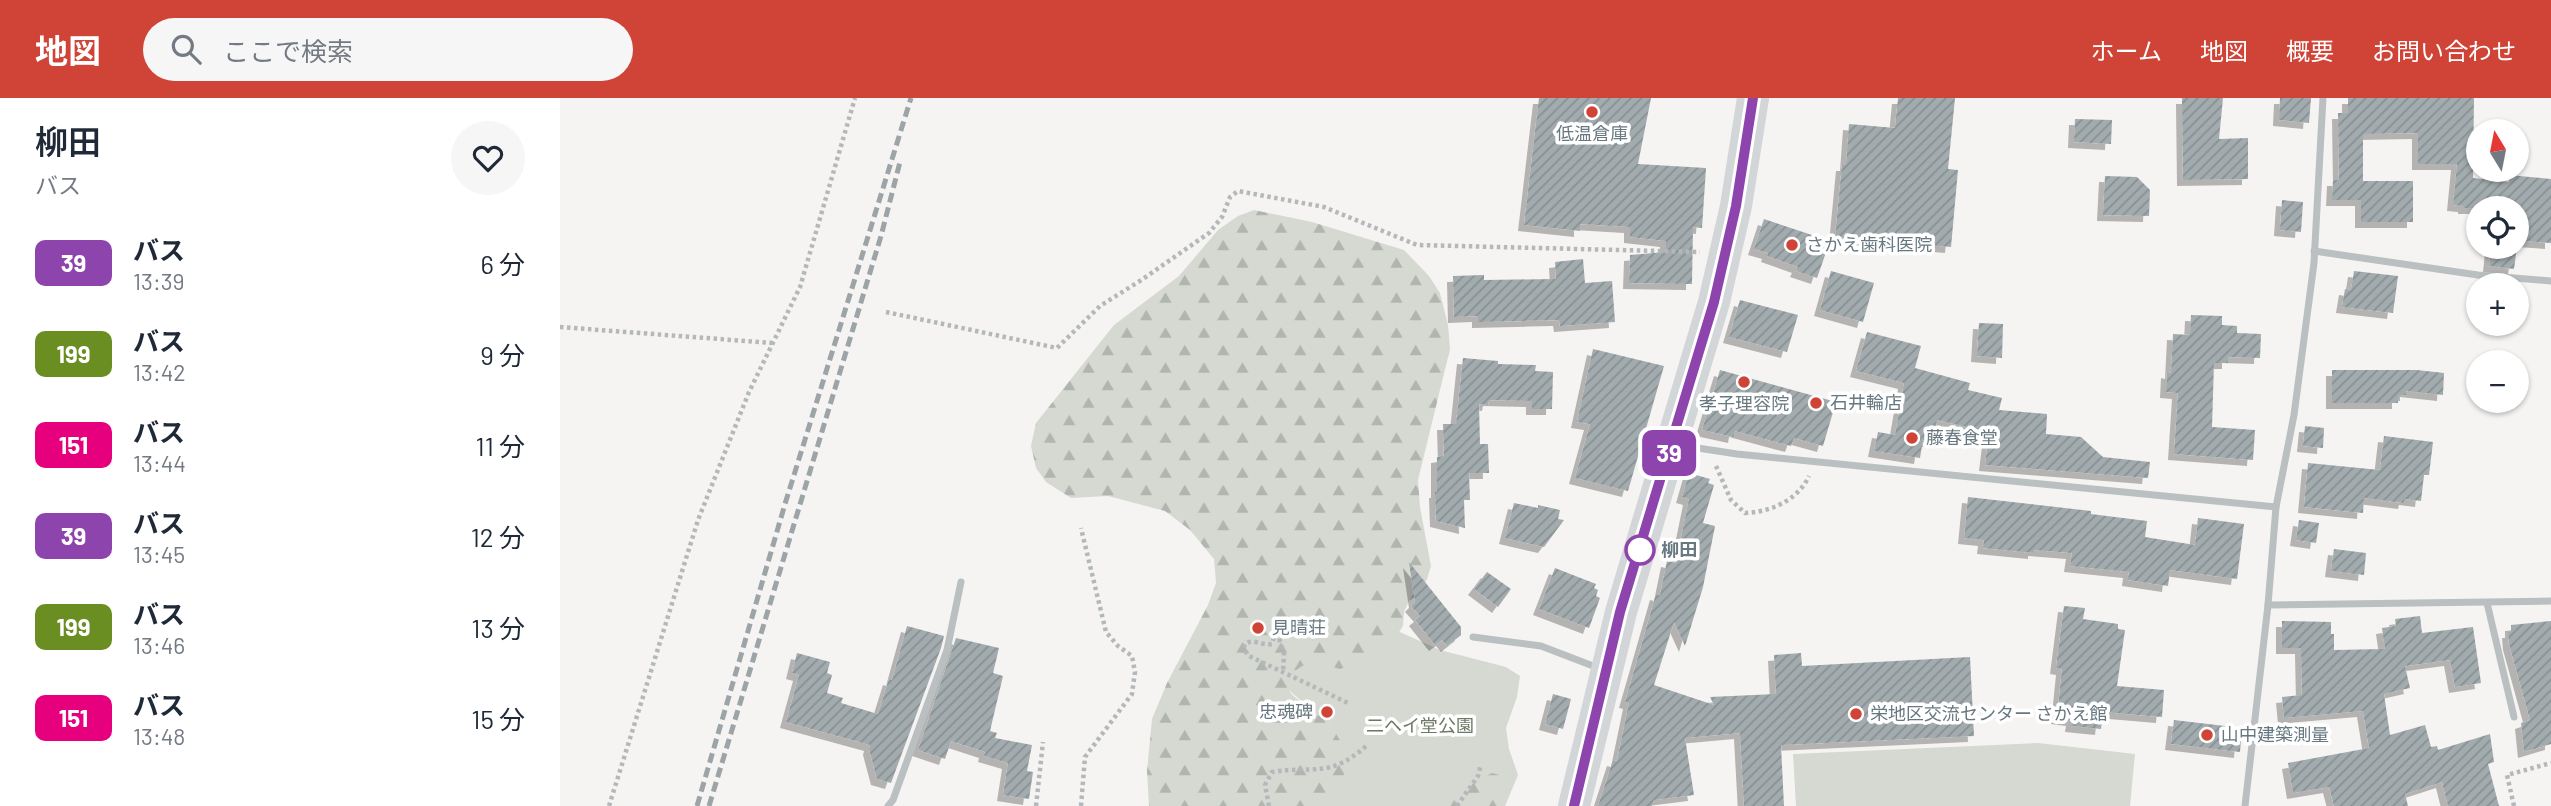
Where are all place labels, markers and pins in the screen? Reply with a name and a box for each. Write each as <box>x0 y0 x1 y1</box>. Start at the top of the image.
marker: 低温倉庫 <box>1584 104 1600 120</box>
place label: 低温倉庫 <box>1556 122 1628 144</box>
place label: さかえ歯科医院 <box>1806 233 1932 255</box>
marker: さかえ歯科医院 <box>1784 237 1800 253</box>
marker: 孝子理容院 <box>1736 374 1752 390</box>
place label: 石井輪店 <box>1830 391 1902 413</box>
place label: 孝子理容院 <box>1699 392 1789 414</box>
marker: 石井輪店 <box>1808 395 1824 411</box>
place label: 藤春食堂 <box>1926 426 1998 448</box>
marker: 藤春食堂 <box>1904 430 1920 446</box>
marker: 柳田 <box>1625 535 1655 565</box>
place label: 柳田 <box>1661 538 1697 560</box>
place label: 見晴荘 <box>1272 616 1326 638</box>
marker: 見晴荘 <box>1250 620 1266 636</box>
place label: 忠魂碑 <box>1259 700 1313 722</box>
place label: 栄地区交流センター さかえ館 <box>1870 702 2108 724</box>
marker: 忠魂碑 <box>1319 704 1335 720</box>
marker: 栄地区交流センター さかえ館 <box>1848 706 1864 722</box>
place label: 山中建築測量 <box>2221 723 2329 745</box>
marker: 山中建築測量 <box>2199 727 2215 743</box>

